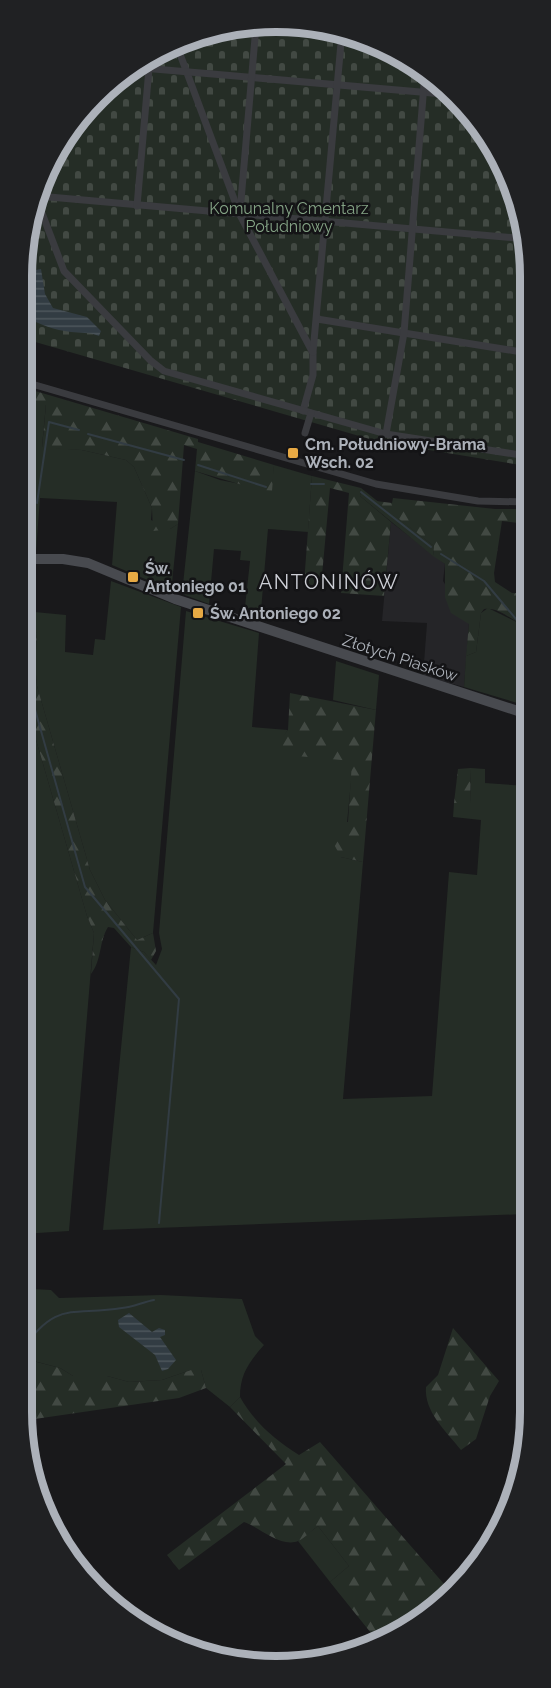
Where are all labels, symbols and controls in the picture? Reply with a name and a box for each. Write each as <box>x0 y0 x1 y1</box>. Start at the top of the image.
park label: Komunalny Cmentarz Południowy <box>209 199 369 236</box>
place label: Cm. Południowy-Brama Wsch. 02 <box>305 435 486 472</box>
marker: Cm. Południowy-Brama Wsch. 02 <box>286 446 300 460</box>
place label: Św. Antoniego 01 <box>145 558 246 596</box>
marker: Św. Antoniego 01 <box>126 570 140 584</box>
district label: ANTONINÓW <box>259 570 399 594</box>
place label: Św. Antoniego 02 <box>210 603 341 623</box>
marker: Św. Antoniego 02 <box>191 606 205 620</box>
street label: Złotych Piasków <box>340 630 460 686</box>

